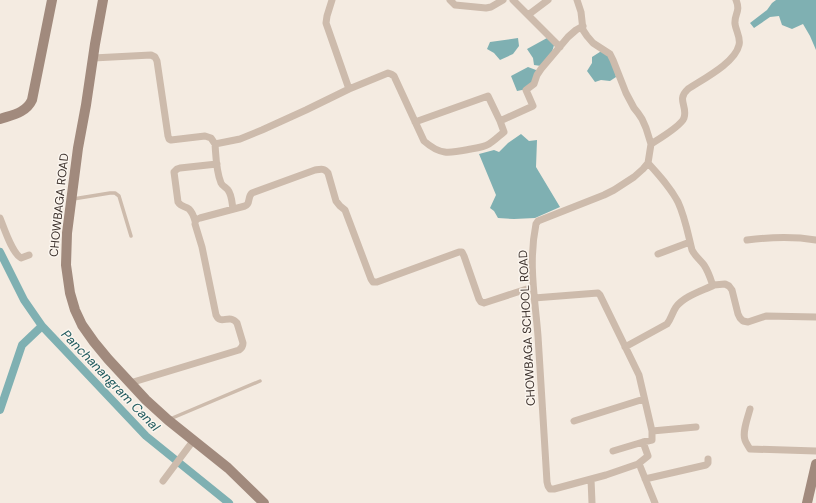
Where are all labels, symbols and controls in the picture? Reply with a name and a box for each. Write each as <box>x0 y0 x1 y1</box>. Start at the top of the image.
street label: CHOWBAGA ROAD <box>46 152 72 258</box>
street label: CHOWBAGA SCHOOL ROAD <box>515 250 539 406</box>
water label: Panchanangram Canal <box>58 326 164 436</box>

